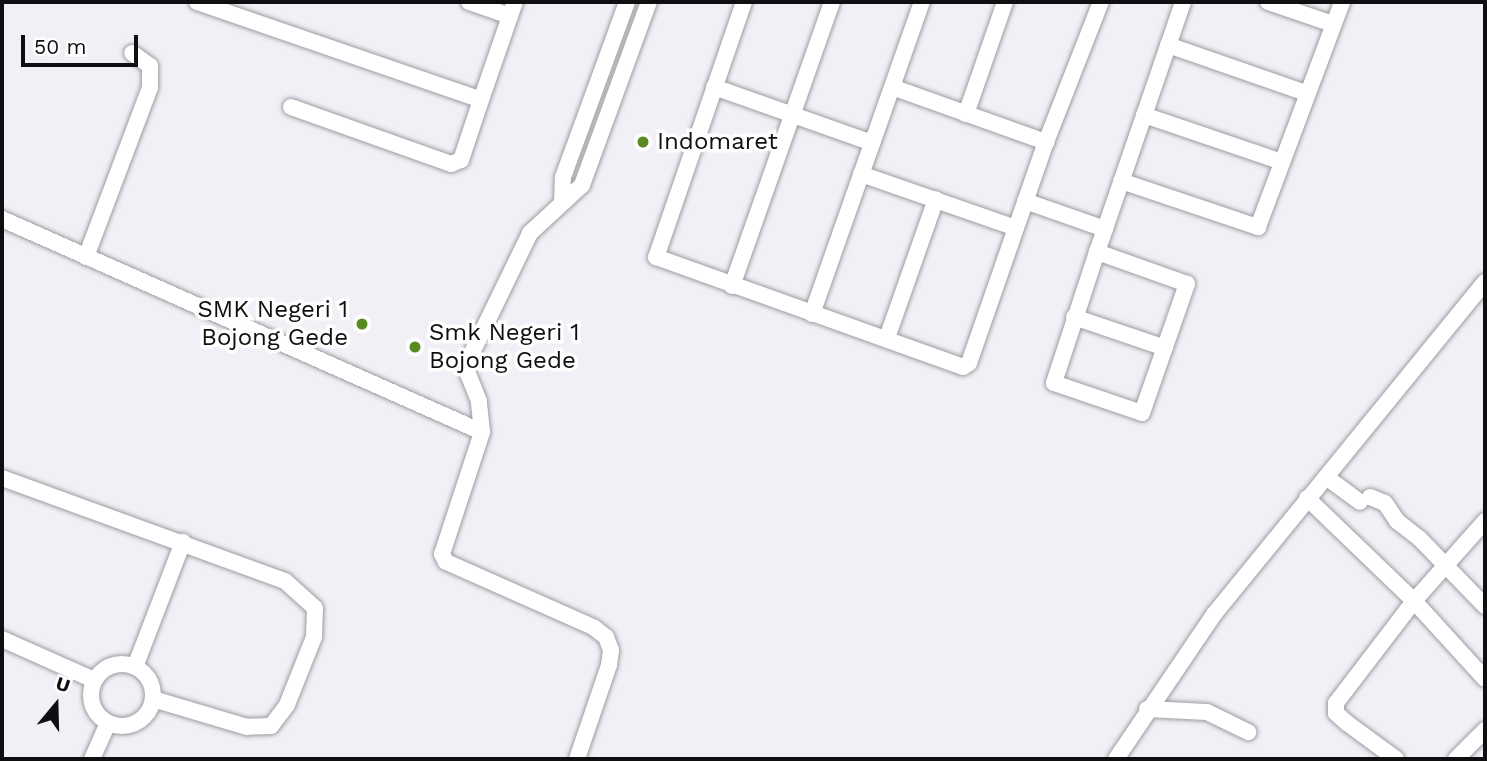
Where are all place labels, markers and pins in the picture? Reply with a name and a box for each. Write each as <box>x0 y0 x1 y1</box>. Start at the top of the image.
place label: Indomaret <box>657 128 778 156</box>
marker: Indomaret <box>635 134 651 150</box>
place label: SMK Negeri 1 Bojong Gede <box>197 296 348 352</box>
marker: SMK Negeri 1 Bojong Gede <box>354 316 370 332</box>
place label: Smk Negeri 1 Bojong Gede <box>429 319 581 375</box>
marker: Smk Negeri 1 Bojong Gede <box>407 339 423 355</box>

